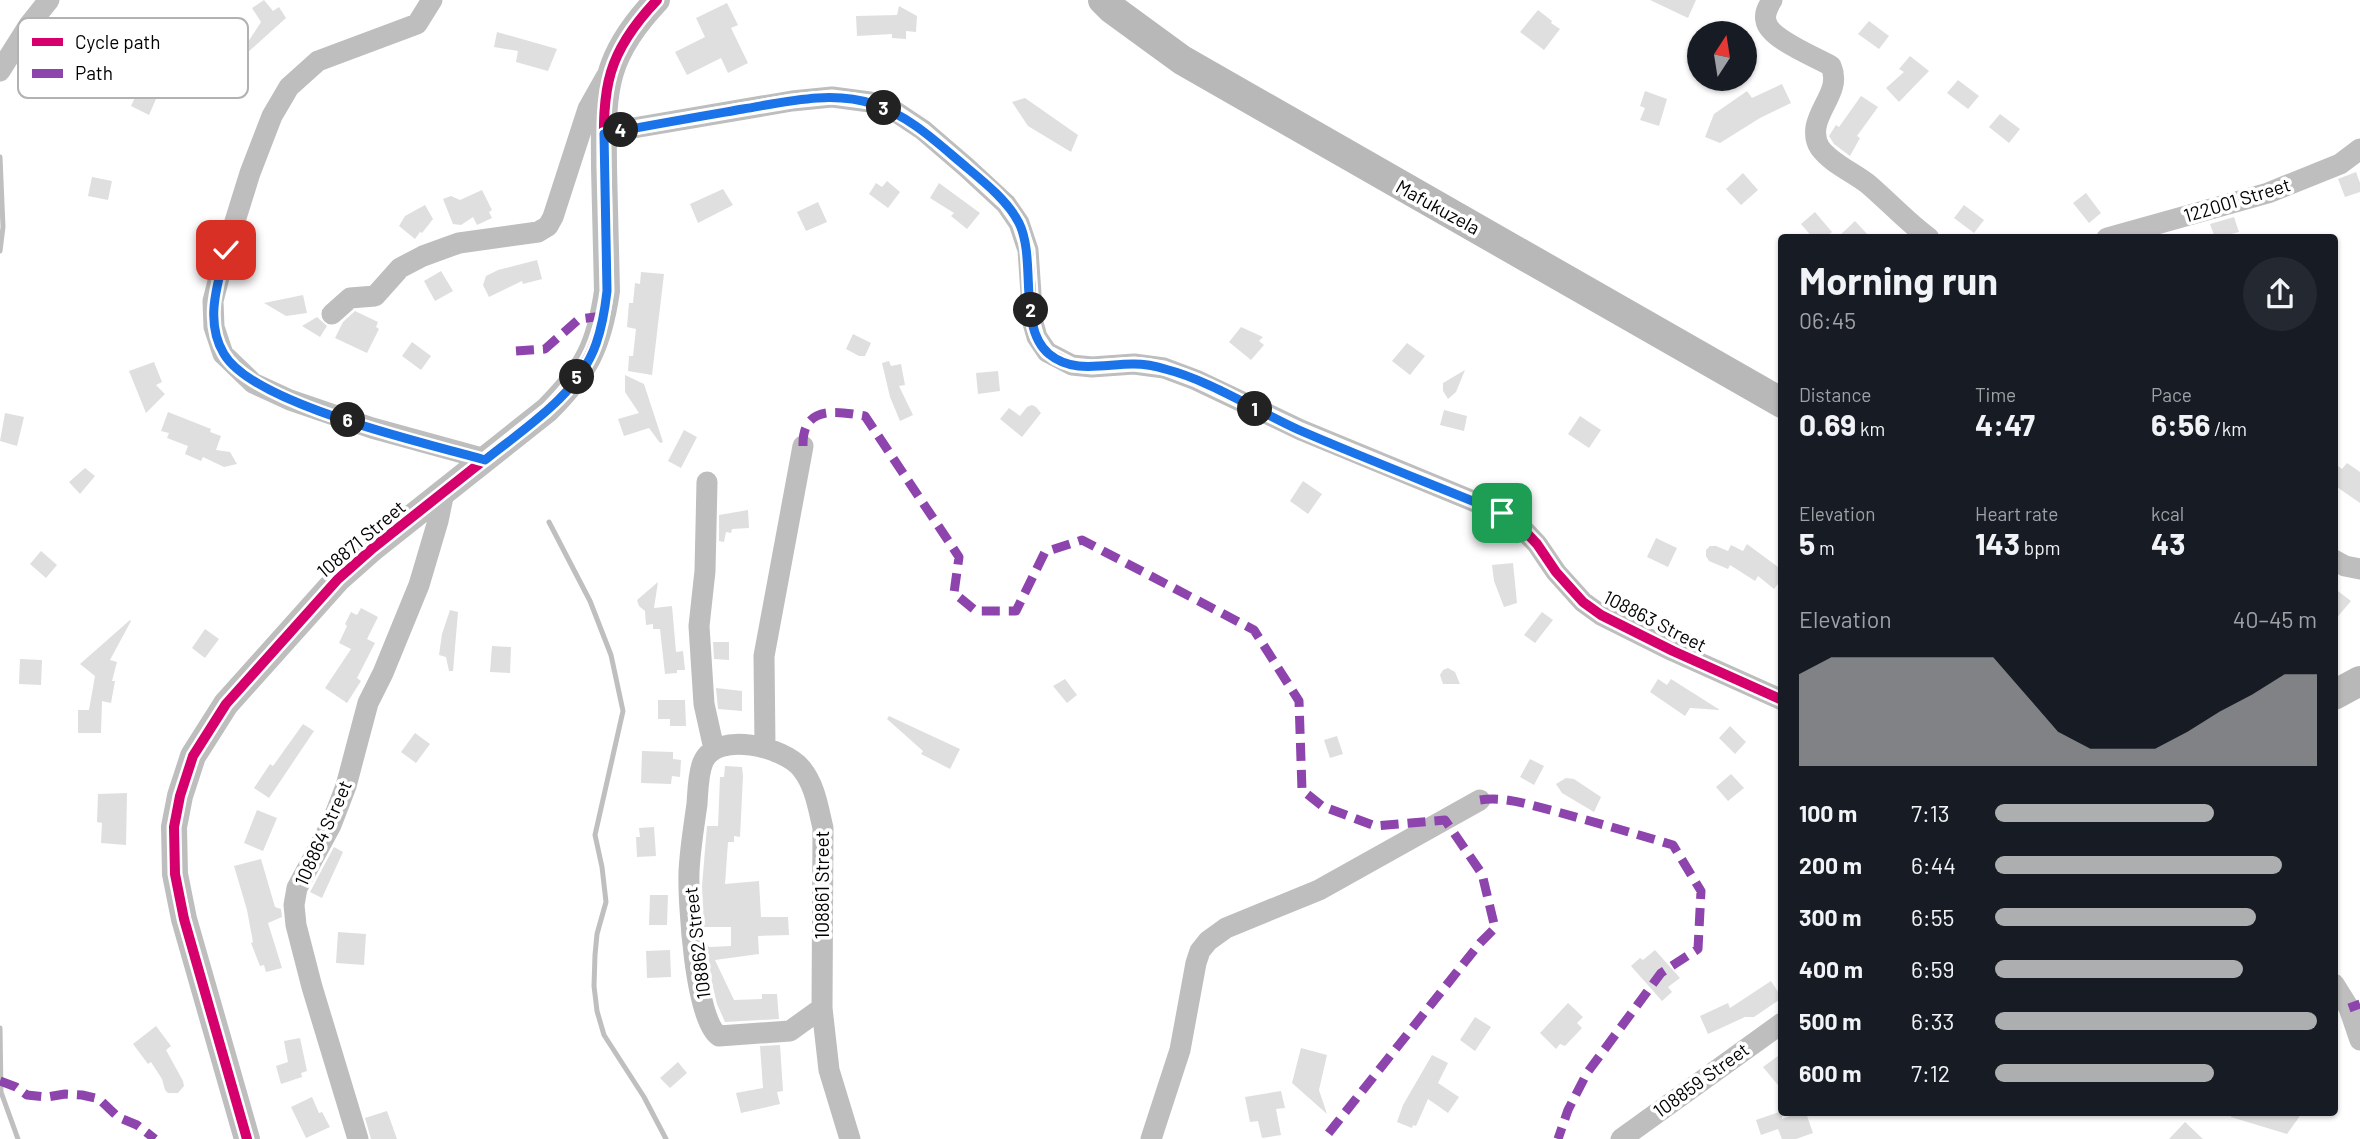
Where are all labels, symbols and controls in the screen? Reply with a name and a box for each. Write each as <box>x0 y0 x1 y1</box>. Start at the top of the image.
legend <box>18 18 248 98</box>
north arrow <box>1687 21 1757 91</box>
map controls <box>1687 21 1757 91</box>
text: Cycle path <box>75 30 160 53</box>
text: Path <box>75 61 113 84</box>
pin: 3 <box>866 90 902 126</box>
text: 3 <box>878 96 889 119</box>
pin: 4 <box>604 113 638 148</box>
text: 4 <box>615 118 626 141</box>
street label: 122001 Street <box>2181 172 2293 227</box>
street label: Mafukuzela <box>1392 174 1484 239</box>
pin <box>196 220 256 280</box>
icon: check <box>207 231 245 269</box>
text: Morning run <box>1799 257 1998 303</box>
button: share <box>2243 257 2317 331</box>
pin: 2 <box>1014 292 1048 328</box>
text: 2 <box>1025 298 1036 321</box>
text: 06:45 <box>1799 306 1856 334</box>
pin: 5 <box>560 360 594 394</box>
text: 5 <box>571 365 582 388</box>
text: Distance <box>1799 383 1871 406</box>
text: Time <box>1975 383 2016 406</box>
text: Pace <box>2151 383 2192 406</box>
pin: 1 <box>1238 392 1272 426</box>
text: 1 <box>1251 397 1258 420</box>
pin: 6 <box>330 402 366 438</box>
text: 0.69 <box>1799 406 1856 442</box>
text: 4:47 <box>1975 406 2035 442</box>
text: 6:56 <box>2151 406 2210 442</box>
text: 6 <box>342 408 353 431</box>
text: km <box>1856 417 1885 440</box>
text: /km <box>2210 417 2247 440</box>
pin <box>1472 483 1532 543</box>
icon: arrive <box>1483 494 1521 532</box>
street label: 108871 Street <box>312 495 410 582</box>
text: Elevation <box>1799 502 1876 525</box>
text: Heart rate <box>1975 502 2058 525</box>
text: kcal <box>2151 502 2184 525</box>
text: 5 <box>1799 525 1815 561</box>
text: 143 <box>1975 525 2020 561</box>
text: 43 <box>2151 525 2185 561</box>
text: m <box>1815 536 1835 559</box>
text: bpm <box>2020 536 2060 559</box>
street label: 108863 Street <box>1600 585 1711 656</box>
text: Elevation <box>1799 605 1892 633</box>
text: 40–45 m <box>2233 605 2317 633</box>
street label: 108864 Street <box>289 776 356 889</box>
text: 100 m <box>1799 799 1857 827</box>
text: 7:13 <box>1911 799 1950 827</box>
street label: 108861 Street <box>810 831 833 939</box>
text: 200 m <box>1799 851 1862 879</box>
text: 6:44 <box>1911 851 1956 879</box>
street label: 108862 Street <box>678 886 715 1000</box>
text: 300 m <box>1799 903 1861 931</box>
text: 6:55 <box>1911 903 1954 931</box>
text: 400 m <box>1799 955 1863 983</box>
text: 6:59 <box>1911 955 1954 983</box>
text: 500 m <box>1799 1007 1861 1035</box>
text: 6:33 <box>1911 1007 1954 1035</box>
street label: 108859 Street <box>1648 1037 1753 1122</box>
text: 600 m <box>1799 1059 1861 1087</box>
text: 7:12 <box>1911 1059 1950 1087</box>

